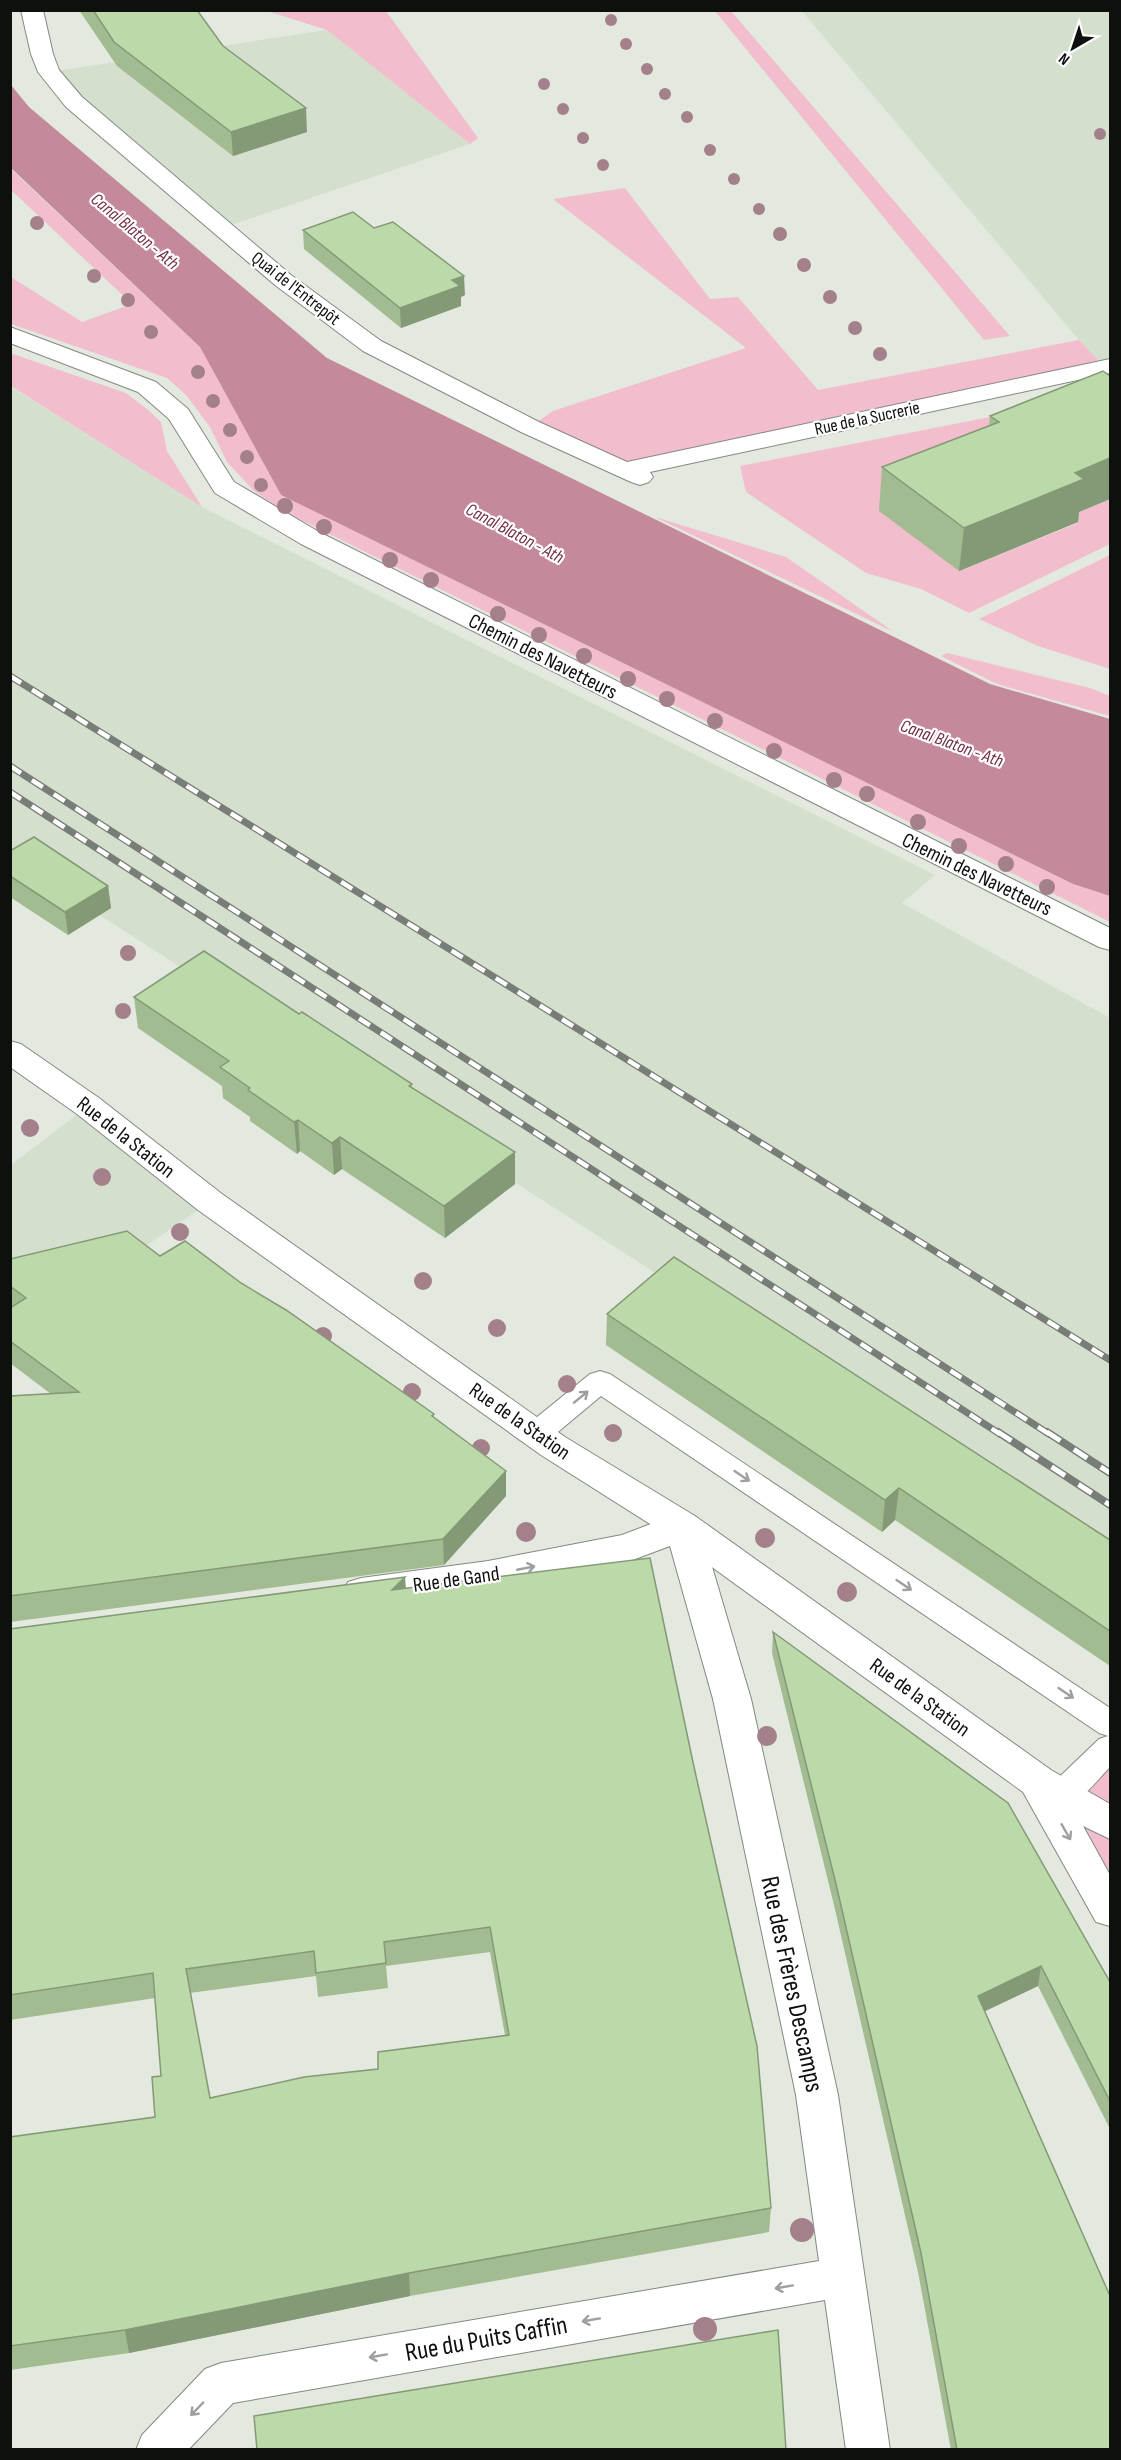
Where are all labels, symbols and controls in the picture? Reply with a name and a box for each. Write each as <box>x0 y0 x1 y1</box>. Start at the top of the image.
north arrow <box>1043 18 1103 78</box>
text: N <box>1055 48 1074 69</box>
water label: Canal Blaton - Ath <box>87 189 183 274</box>
street label: Quai de l'Entrepôt <box>247 247 345 330</box>
street label: Rue de la Sucrerie <box>813 397 922 440</box>
water label: Canal Blaton - Ath <box>462 499 568 568</box>
street label: Chemin des Navetteurs <box>464 608 621 705</box>
water label: Canal Blaton - Ath <box>898 715 1006 772</box>
street label: Chemin des Navetteurs <box>898 827 1056 922</box>
street label: Rue de la Station <box>72 1091 180 1183</box>
street label: Rue de la Station <box>464 1377 575 1465</box>
one-way arrow <box>573 1390 589 1403</box>
one-way arrow <box>733 1470 749 1482</box>
street label: Rue de Gand <box>411 1561 501 1598</box>
one-way arrow <box>516 1562 535 1573</box>
one-way arrow <box>895 1579 911 1591</box>
street label: Rue de la Station <box>865 1653 975 1742</box>
one-way arrow <box>1057 1687 1074 1700</box>
one-way arrow <box>1060 1823 1072 1840</box>
street label: Rue des Frères Descamps <box>754 1874 830 2095</box>
one-way arrow <box>774 2282 794 2293</box>
street label: Rue du Puits Caffin <box>403 2310 570 2369</box>
one-way arrow <box>582 2315 602 2326</box>
one-way arrow <box>369 2351 389 2362</box>
one-way arrow <box>189 2402 204 2417</box>

